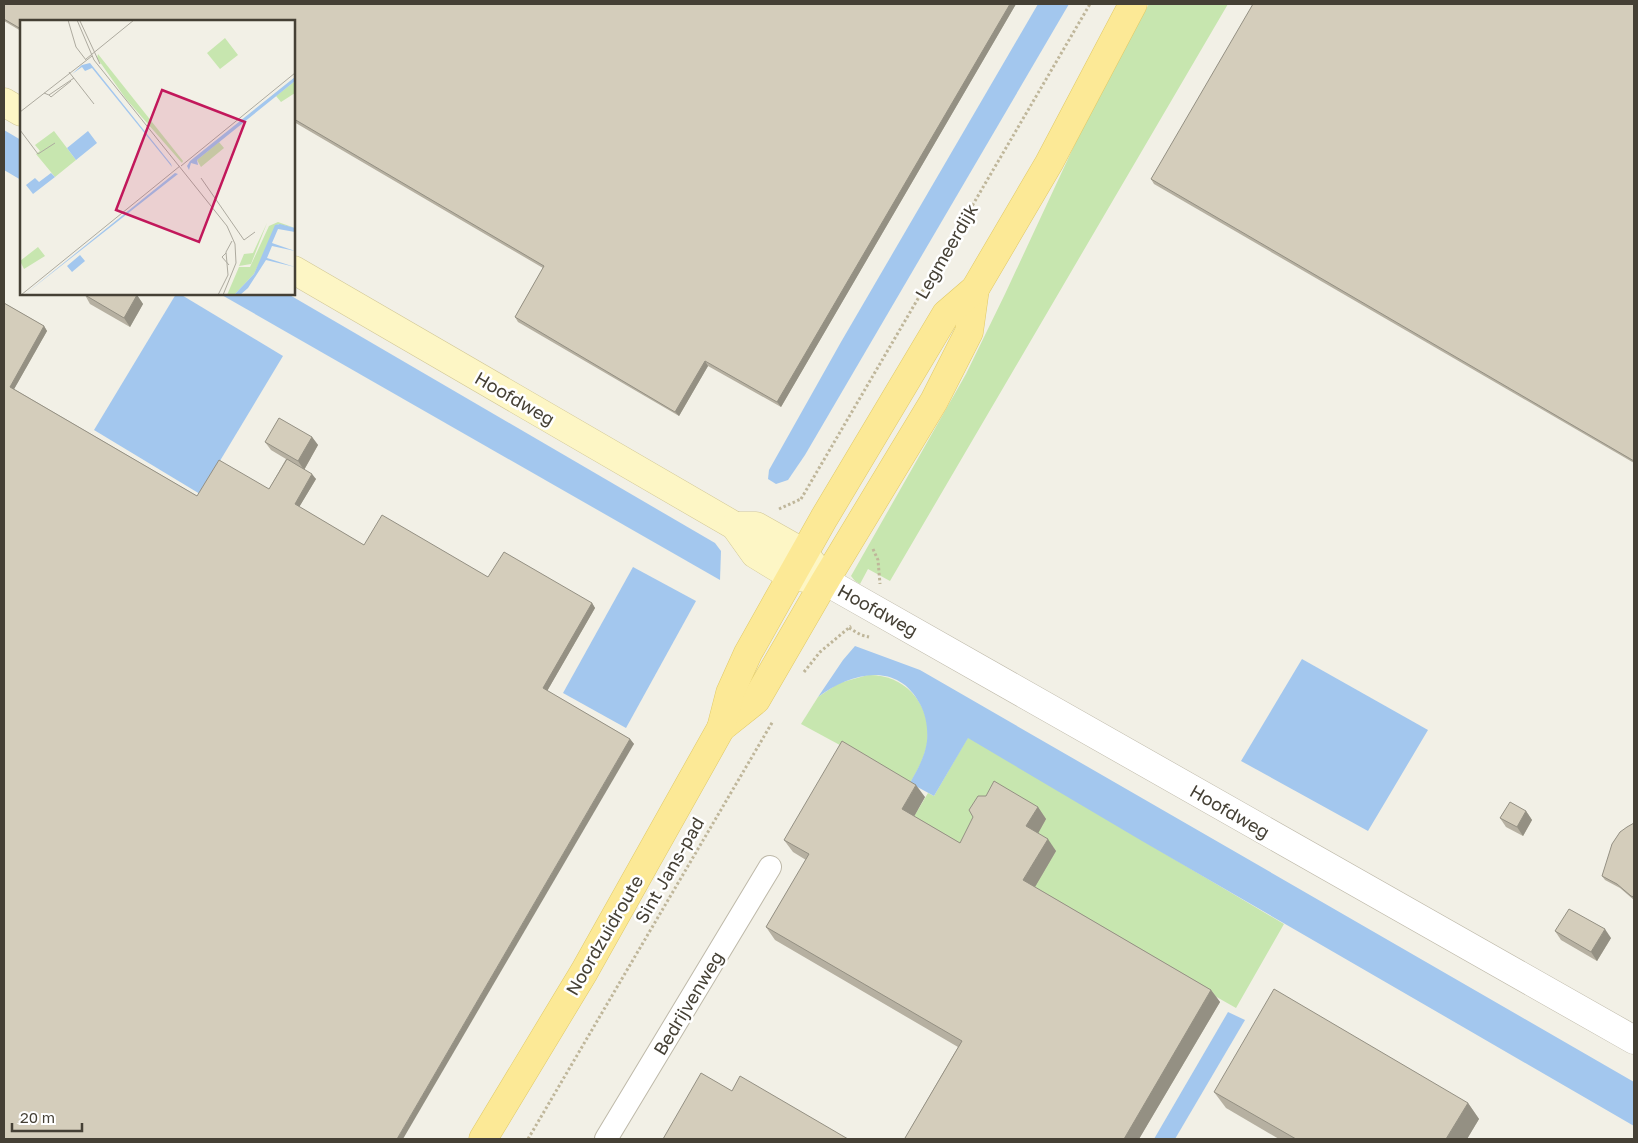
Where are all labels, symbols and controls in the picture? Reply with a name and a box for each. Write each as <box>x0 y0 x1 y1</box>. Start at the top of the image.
inset map <box>20 20 295 295</box>
street label: Legmeerdijk <box>910 200 982 302</box>
street label: Hoofdweg <box>471 366 559 430</box>
street label: Hoofdweg <box>834 579 922 641</box>
street label: Hoofdweg <box>1186 779 1274 843</box>
street label: Sint Jans-pad <box>630 813 708 927</box>
street label: Noordzuidroute <box>561 871 647 999</box>
street label: Bedrijvenweg <box>648 947 728 1059</box>
scale bar <box>12 1100 82 1132</box>
text: 20 m <box>20 1108 55 1126</box>

